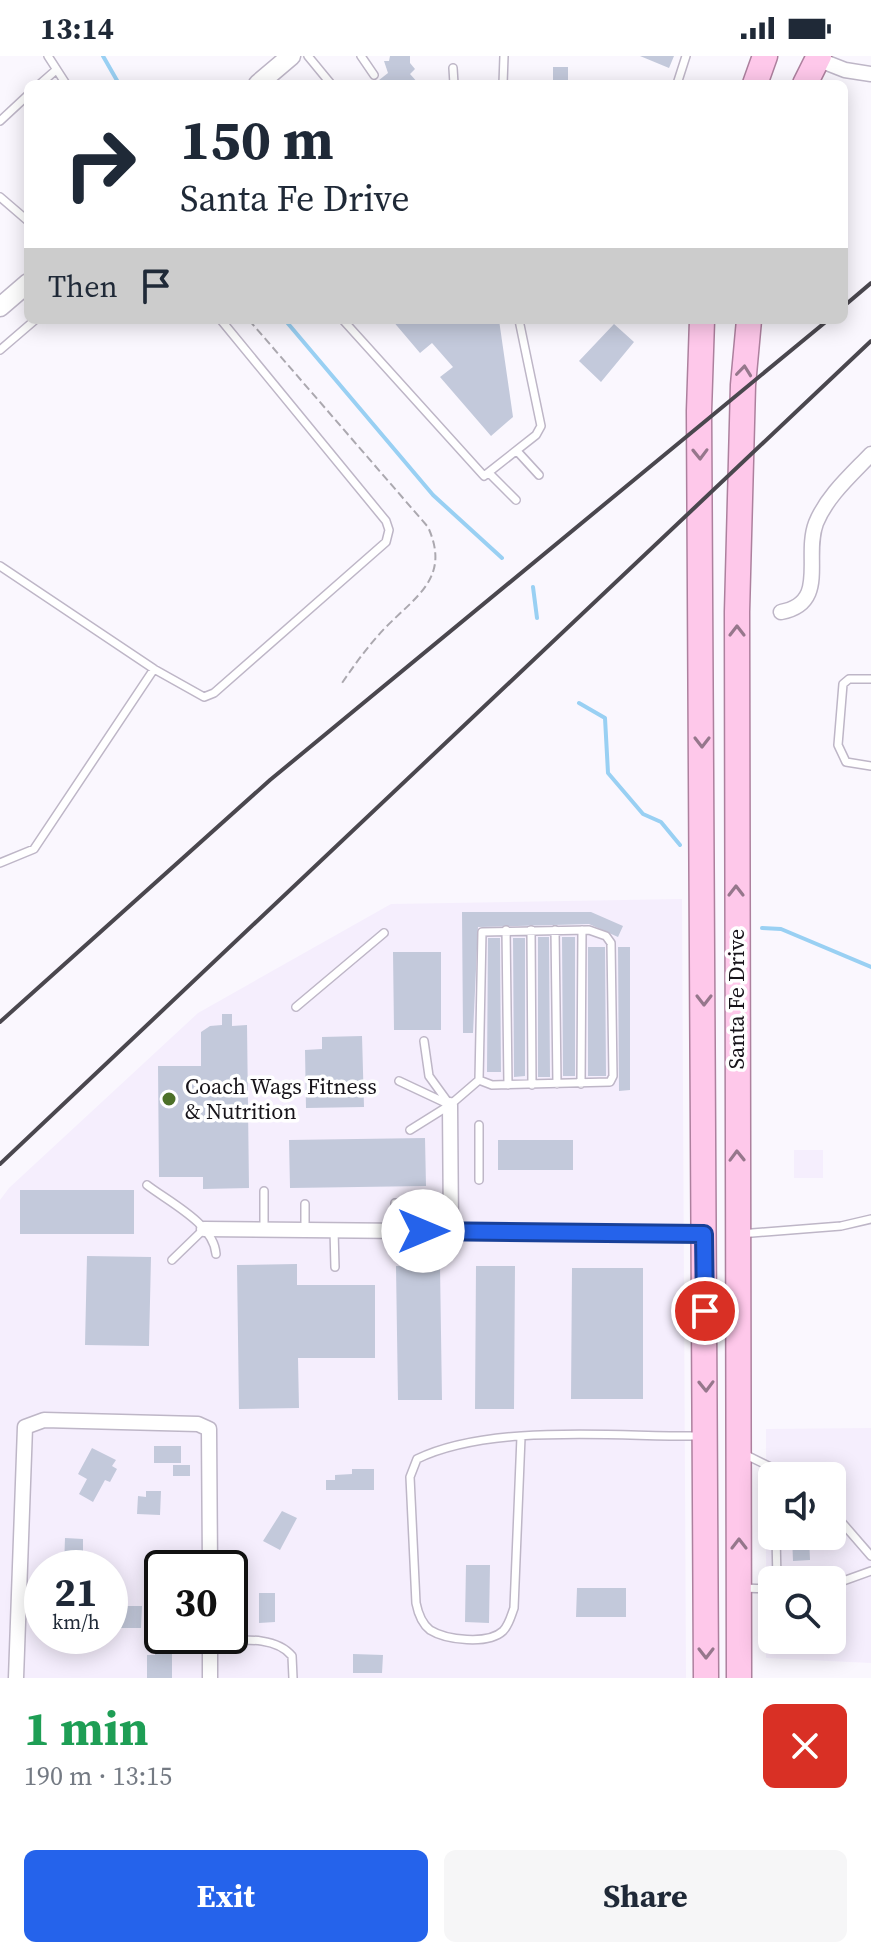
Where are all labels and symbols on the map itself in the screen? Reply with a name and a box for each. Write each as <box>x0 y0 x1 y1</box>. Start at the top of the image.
one-way arrow <box>736 364 753 377</box>
one-way arrow <box>691 448 709 461</box>
one-way arrow <box>728 624 746 637</box>
one-way arrow <box>693 736 711 749</box>
one-way arrow <box>727 884 745 897</box>
street label: Santa Fe Drive <box>721 929 751 1069</box>
one-way arrow <box>695 994 713 1007</box>
place label: Coach Wags Fitness & Nutrition <box>185 1071 377 1126</box>
marker: Coach Wags Fitness & Nutrition <box>160 1090 178 1108</box>
one-way arrow <box>728 1149 746 1162</box>
position arrow <box>381 1189 465 1273</box>
pin <box>671 1277 739 1345</box>
one-way arrow <box>697 1380 715 1393</box>
one-way arrow <box>730 1537 748 1550</box>
speed limit sign: 30 <box>144 1550 248 1654</box>
one-way arrow <box>697 1647 715 1660</box>

